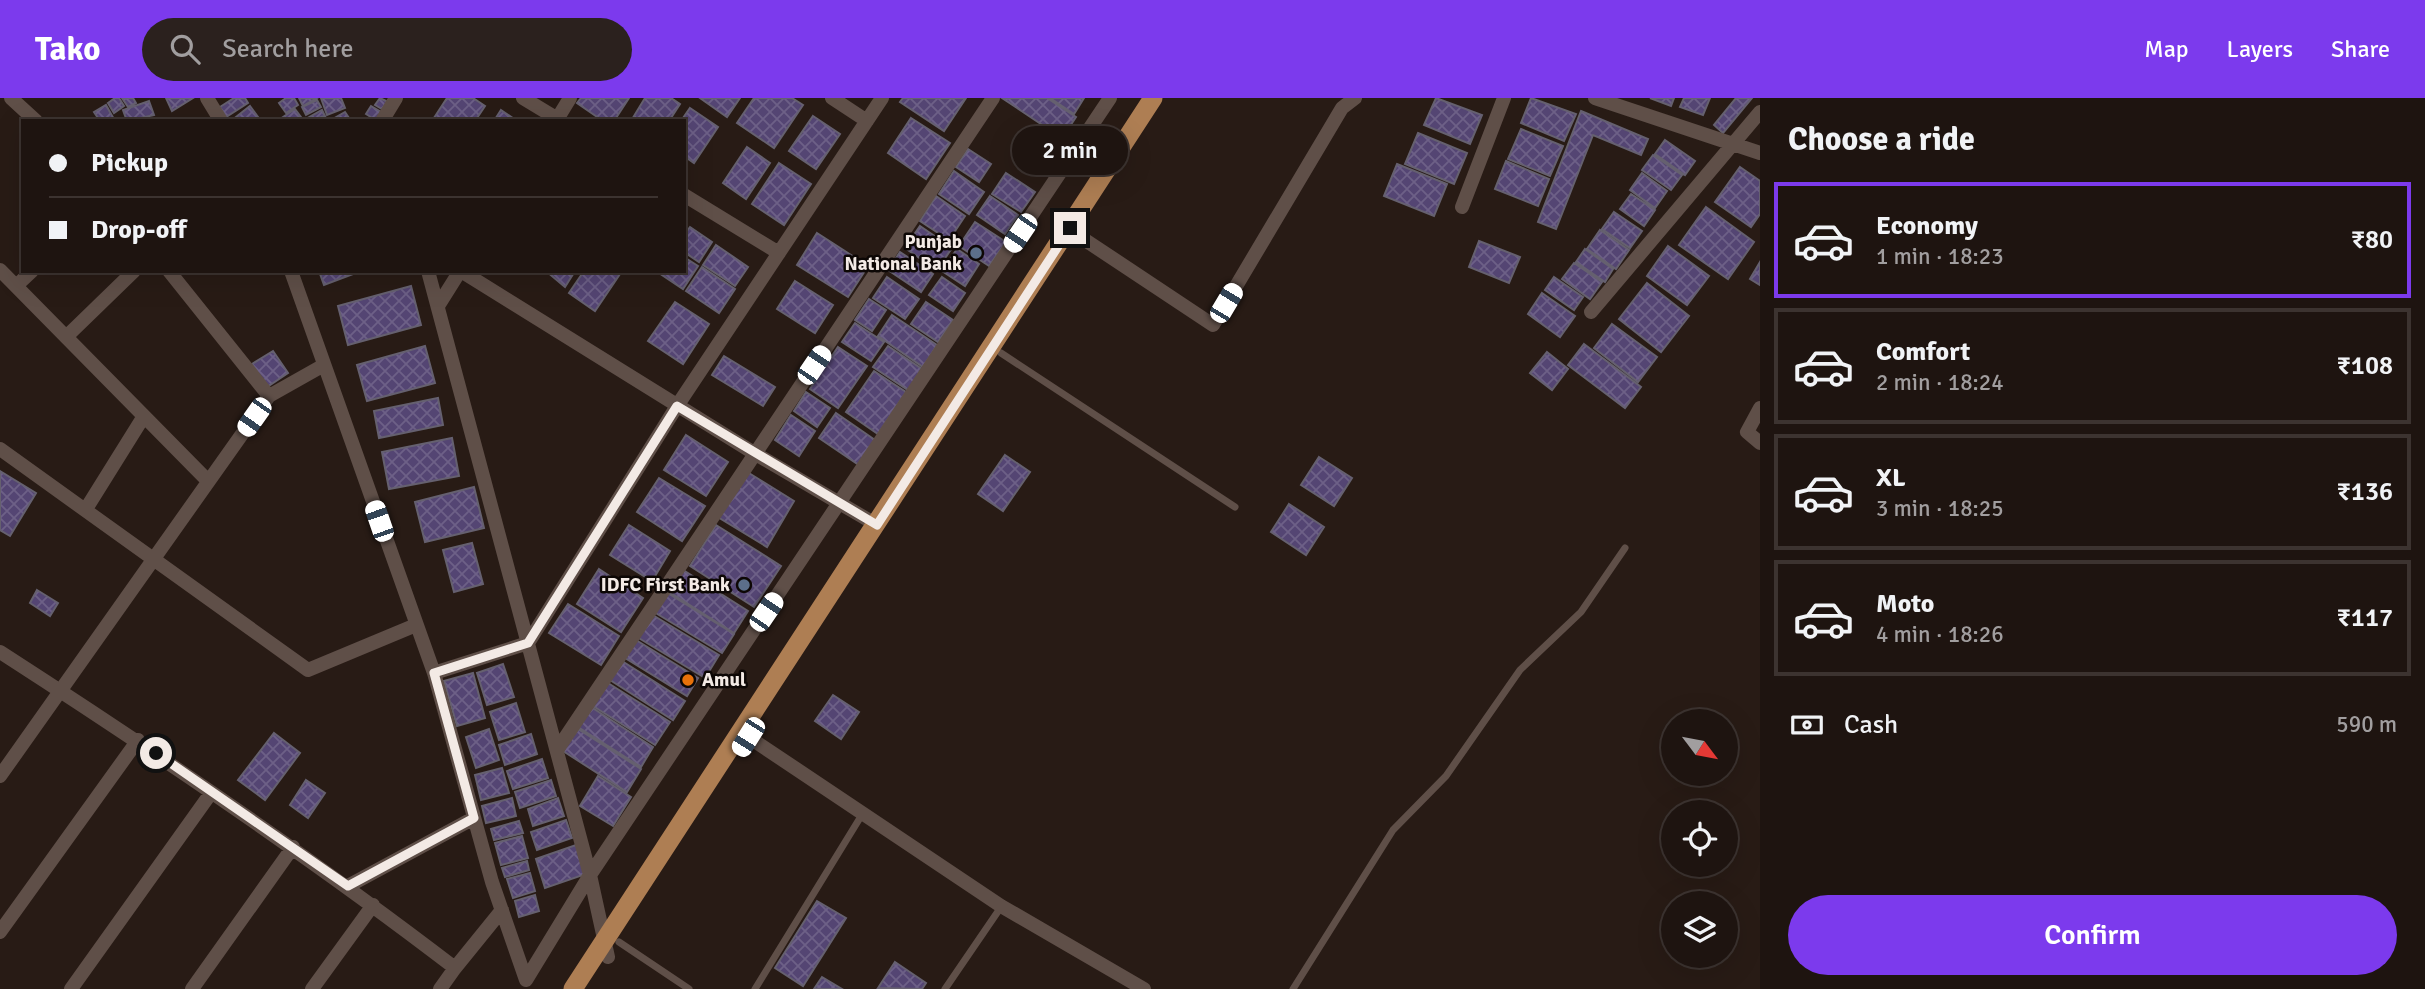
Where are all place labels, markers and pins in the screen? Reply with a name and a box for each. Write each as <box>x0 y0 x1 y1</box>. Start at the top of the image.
place label: Punjab National Bank <box>844 230 962 276</box>
marker: Punjab National Bank <box>968 245 984 261</box>
place label: IDFC First Bank <box>601 573 730 597</box>
marker: IDFC First Bank <box>736 577 752 593</box>
place label: Amul <box>702 668 746 692</box>
marker: Amul <box>680 672 696 688</box>

